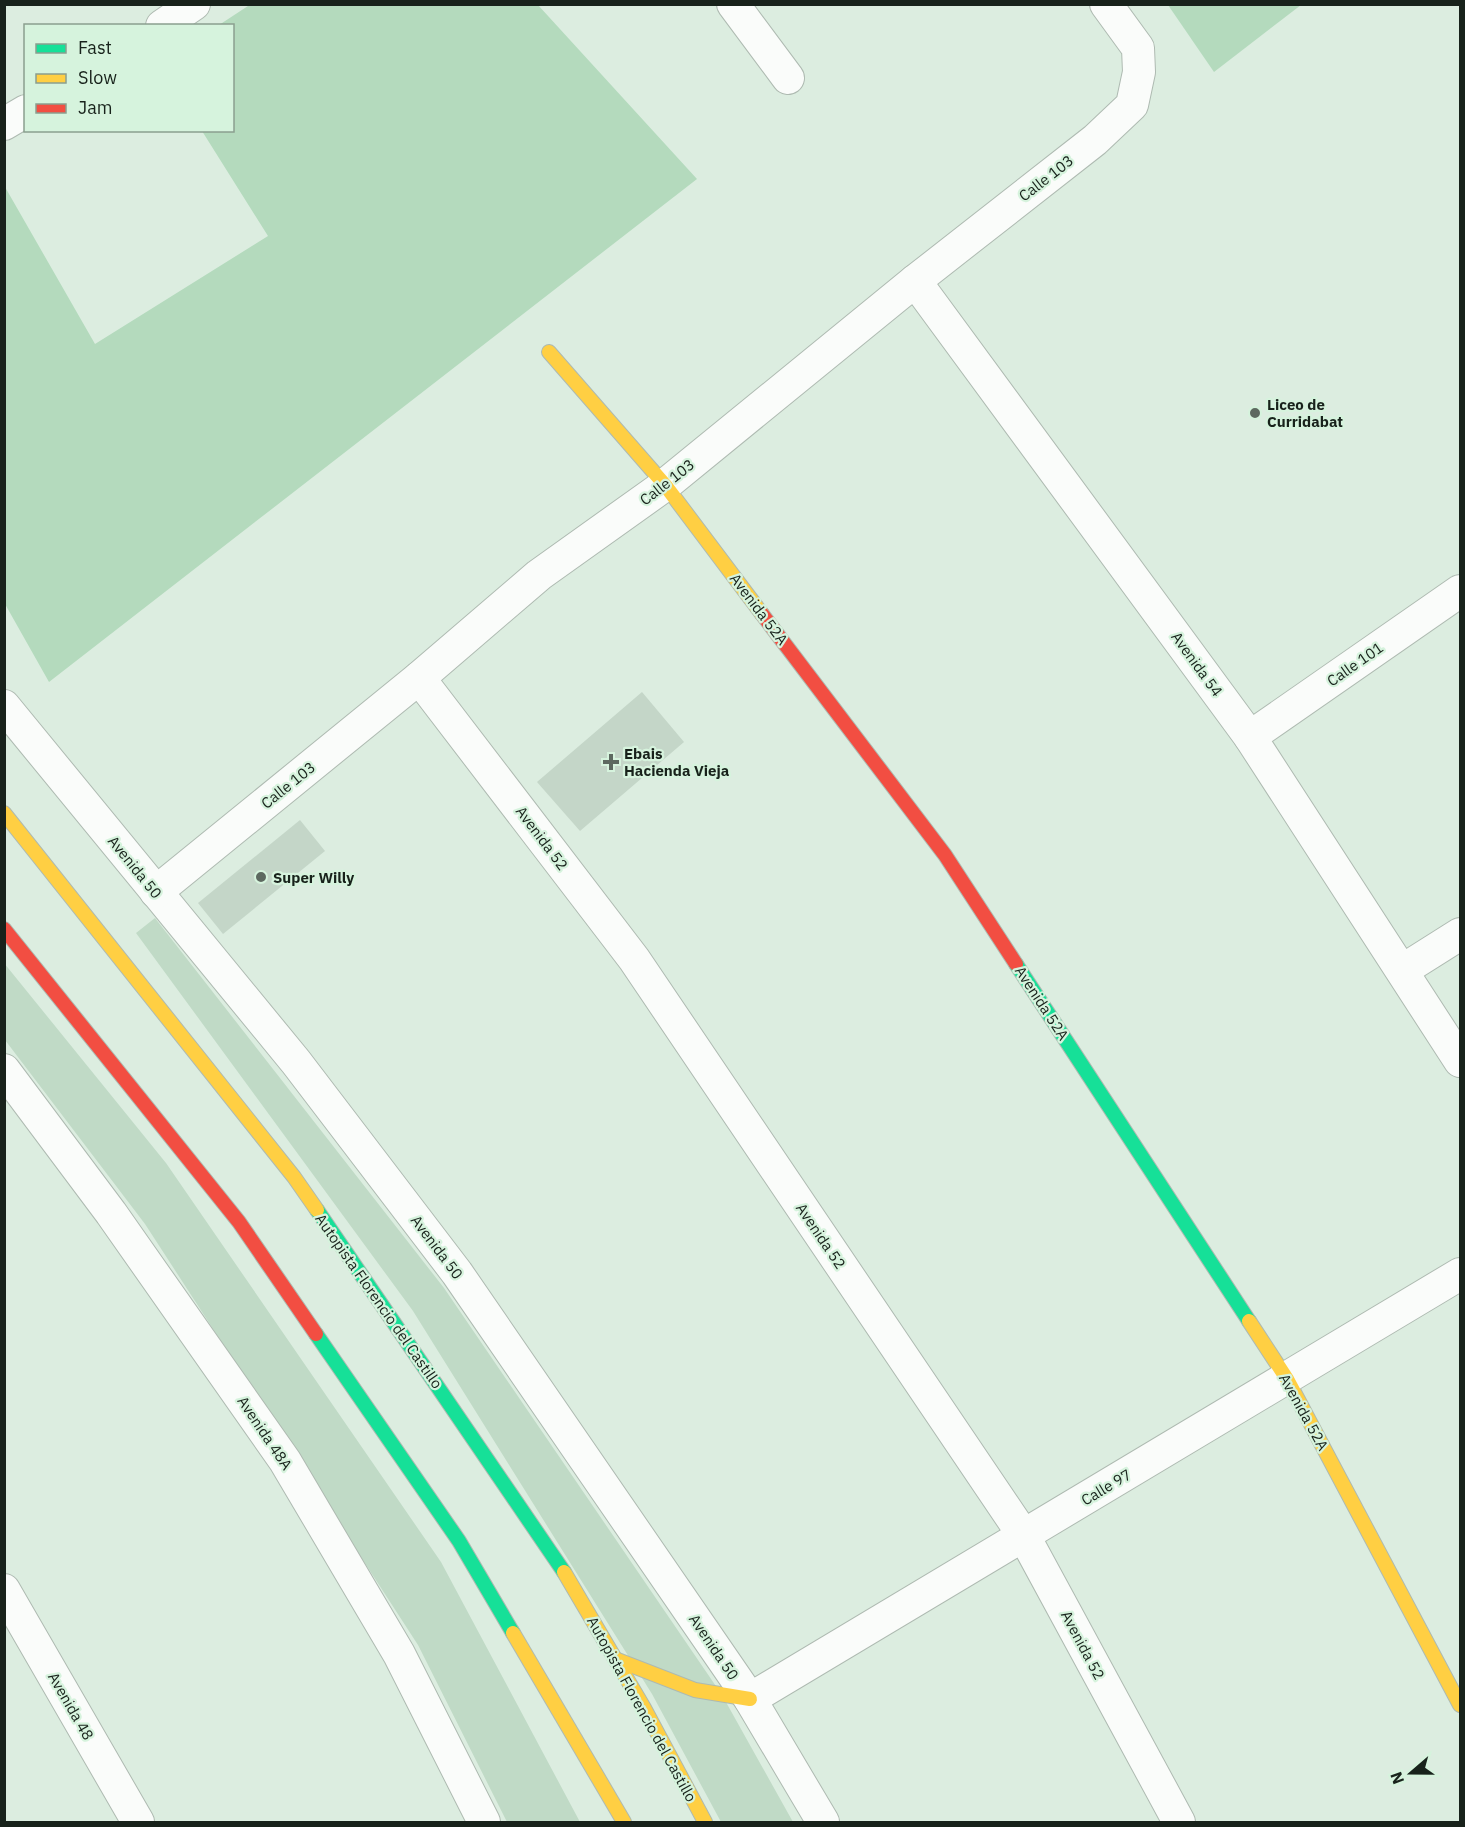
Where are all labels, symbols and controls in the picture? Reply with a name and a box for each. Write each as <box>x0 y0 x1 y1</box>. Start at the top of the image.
legend <box>24 24 234 132</box>
text: Fast <box>78 36 112 59</box>
text: Slow <box>78 66 117 89</box>
text: Jam <box>78 96 113 119</box>
street label: Calle 103 <box>1015 151 1077 205</box>
place label: Liceo de Curridabat <box>1267 395 1343 431</box>
marker: Liceo de Curridabat <box>1248 406 1262 420</box>
street label: Calle 103 <box>636 455 698 509</box>
street label: Avenida 52A <box>726 569 792 649</box>
street label: Avenida 54 <box>1167 628 1227 700</box>
street label: Calle 101 <box>1323 638 1387 690</box>
place label: Ebais Hacienda Vieja <box>624 744 730 780</box>
marker: Ebais Hacienda Vieja <box>602 753 620 771</box>
street label: Calle 103 <box>257 757 319 813</box>
street label: Avenida 52 <box>512 802 572 874</box>
street label: Avenida 50 <box>104 832 166 902</box>
place label: Super Willy <box>273 868 354 887</box>
marker: Super Willy <box>254 870 268 884</box>
street label: Avenida 52A <box>1011 962 1073 1044</box>
street label: Avenida 52 <box>792 1199 850 1273</box>
street label: Autopista Florencio del Castillo <box>311 1210 447 1392</box>
street label: Avenida 50 <box>407 1211 467 1283</box>
street label: Avenida 52A <box>1275 1370 1333 1454</box>
street label: Avenida 48A <box>233 1392 297 1474</box>
street label: Calle 97 <box>1077 1465 1135 1509</box>
street label: Avenida 52 <box>1057 1607 1109 1683</box>
street label: Avenida 50 <box>685 1610 743 1684</box>
street label: Autopista Florencio del Castillo <box>583 1613 701 1805</box>
street label: Avenida 48 <box>44 1669 98 1743</box>
north arrow <box>1381 1743 1441 1803</box>
text: N <box>1386 1769 1408 1787</box>

